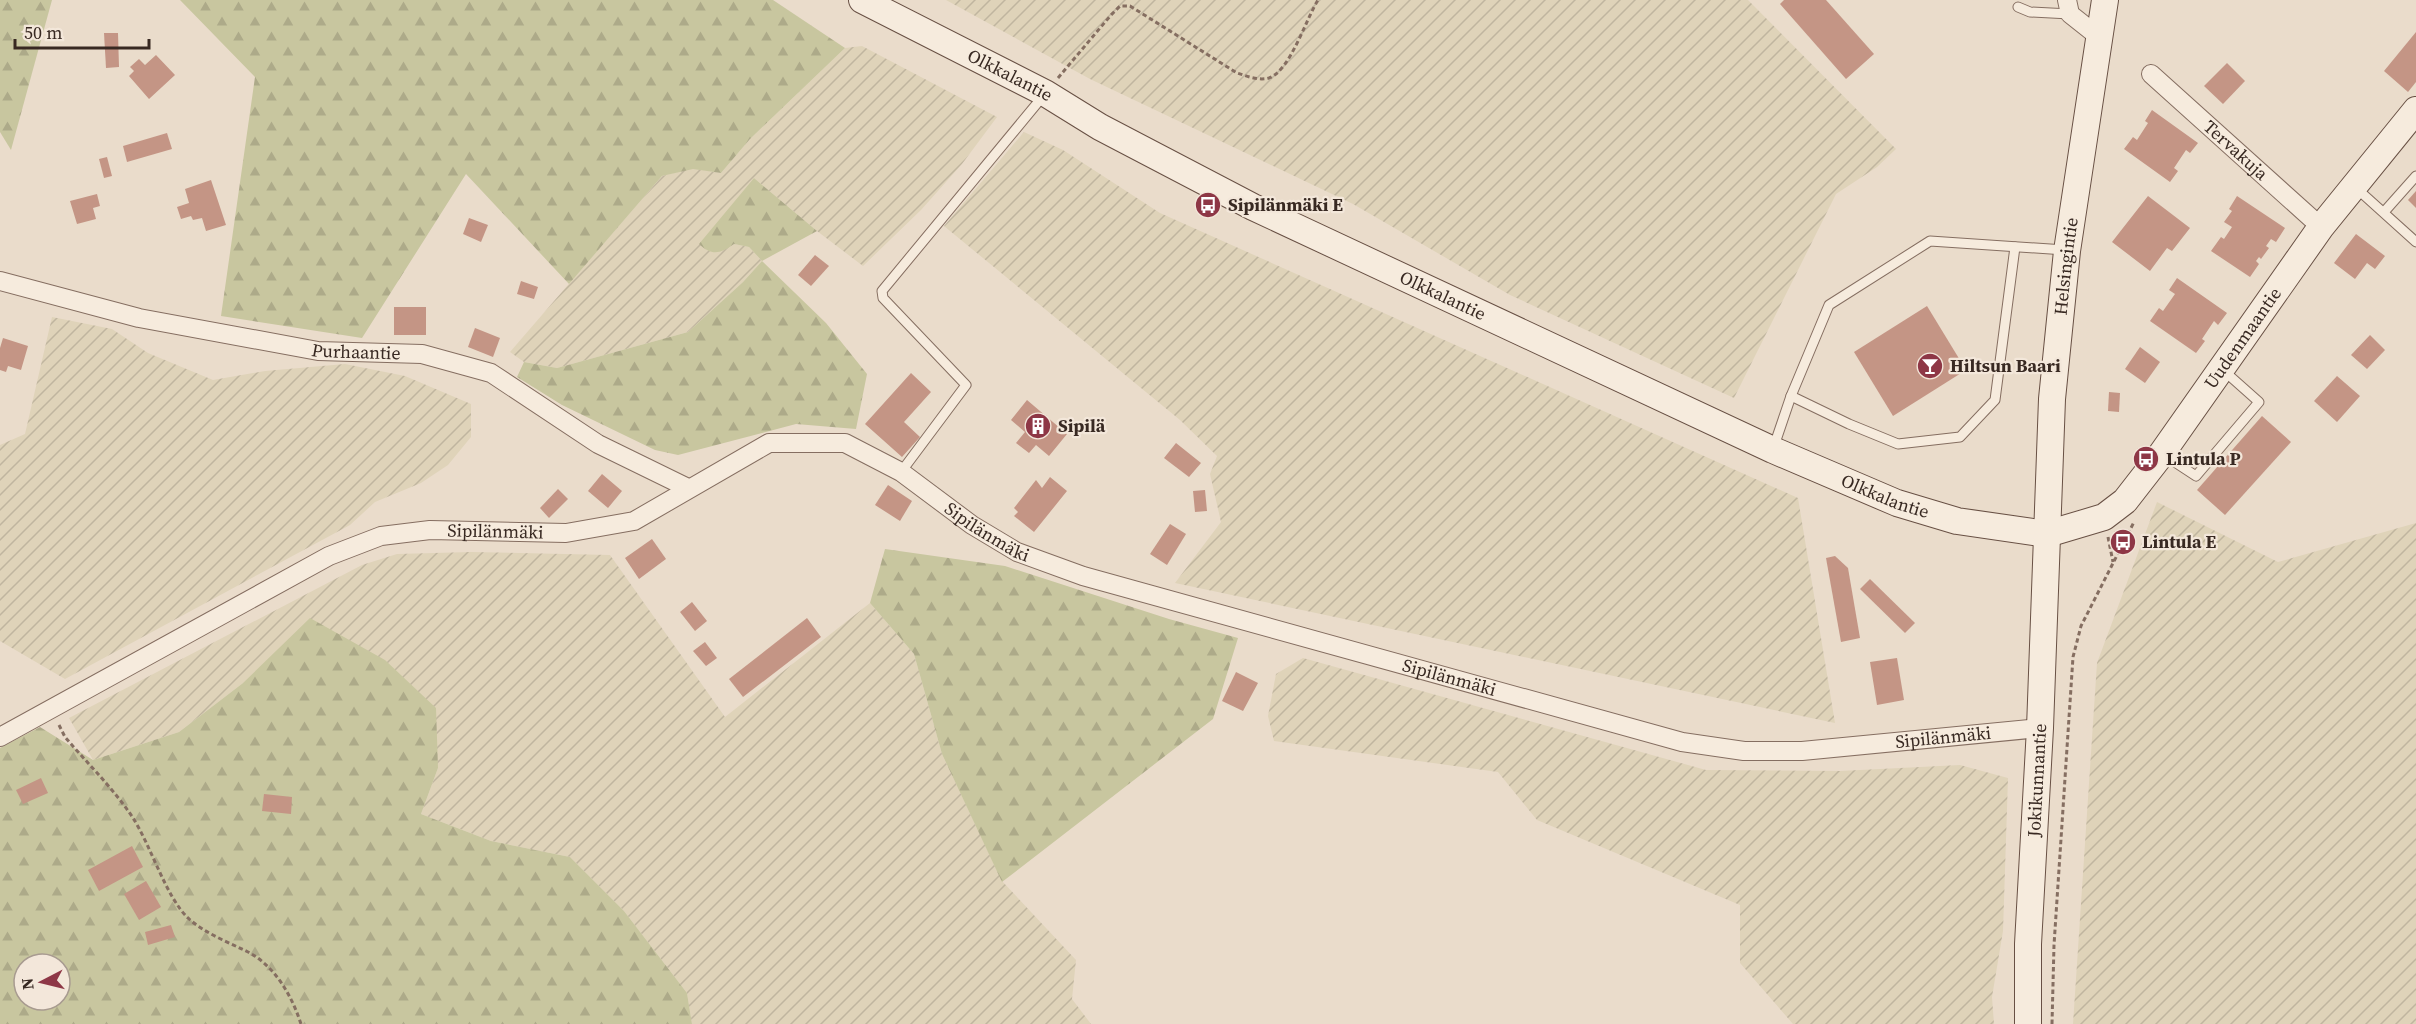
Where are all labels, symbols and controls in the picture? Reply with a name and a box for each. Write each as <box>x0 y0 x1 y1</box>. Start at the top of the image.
scale bar <box>15 12 148 50</box>
text: 50 m <box>24 20 62 45</box>
street label: Olkkalantie <box>963 43 1058 107</box>
street label: Tervakuja <box>2198 114 2274 186</box>
bus stop icon: Sipilänmäki E <box>1193 190 1223 220</box>
place label: Sipilänmäki E <box>1228 192 1343 217</box>
street label: Helsingintie <box>2048 216 2084 316</box>
street label: Olkkalantie <box>1396 264 1490 326</box>
street label: Uudenmaantie <box>2198 282 2287 394</box>
street label: Purhaantie <box>310 337 401 365</box>
bar icon: Hiltsun Baari <box>1915 351 1945 381</box>
place label: Hiltsun Baari <box>1950 353 2061 378</box>
building icon: Sipilä <box>1023 411 1053 441</box>
place label: Sipilä <box>1058 413 1106 438</box>
bus stop icon: Lintula P <box>2131 444 2161 474</box>
place label: Lintula P <box>2166 446 2240 471</box>
street label: Olkkalantie <box>1837 468 1932 524</box>
street label: Sipilänmäki <box>940 496 1033 567</box>
street label: Sipilänmäki <box>447 517 544 544</box>
bus stop icon: Lintula E <box>2108 527 2138 557</box>
place label: Lintula E <box>2142 529 2216 554</box>
street label: Sipilänmäki <box>1400 652 1499 702</box>
street label: Sipilänmäki <box>1894 720 1992 754</box>
street label: Jokikunnantie <box>2021 723 2052 839</box>
north arrow <box>12 952 72 1012</box>
text: N <box>15 976 39 991</box>

